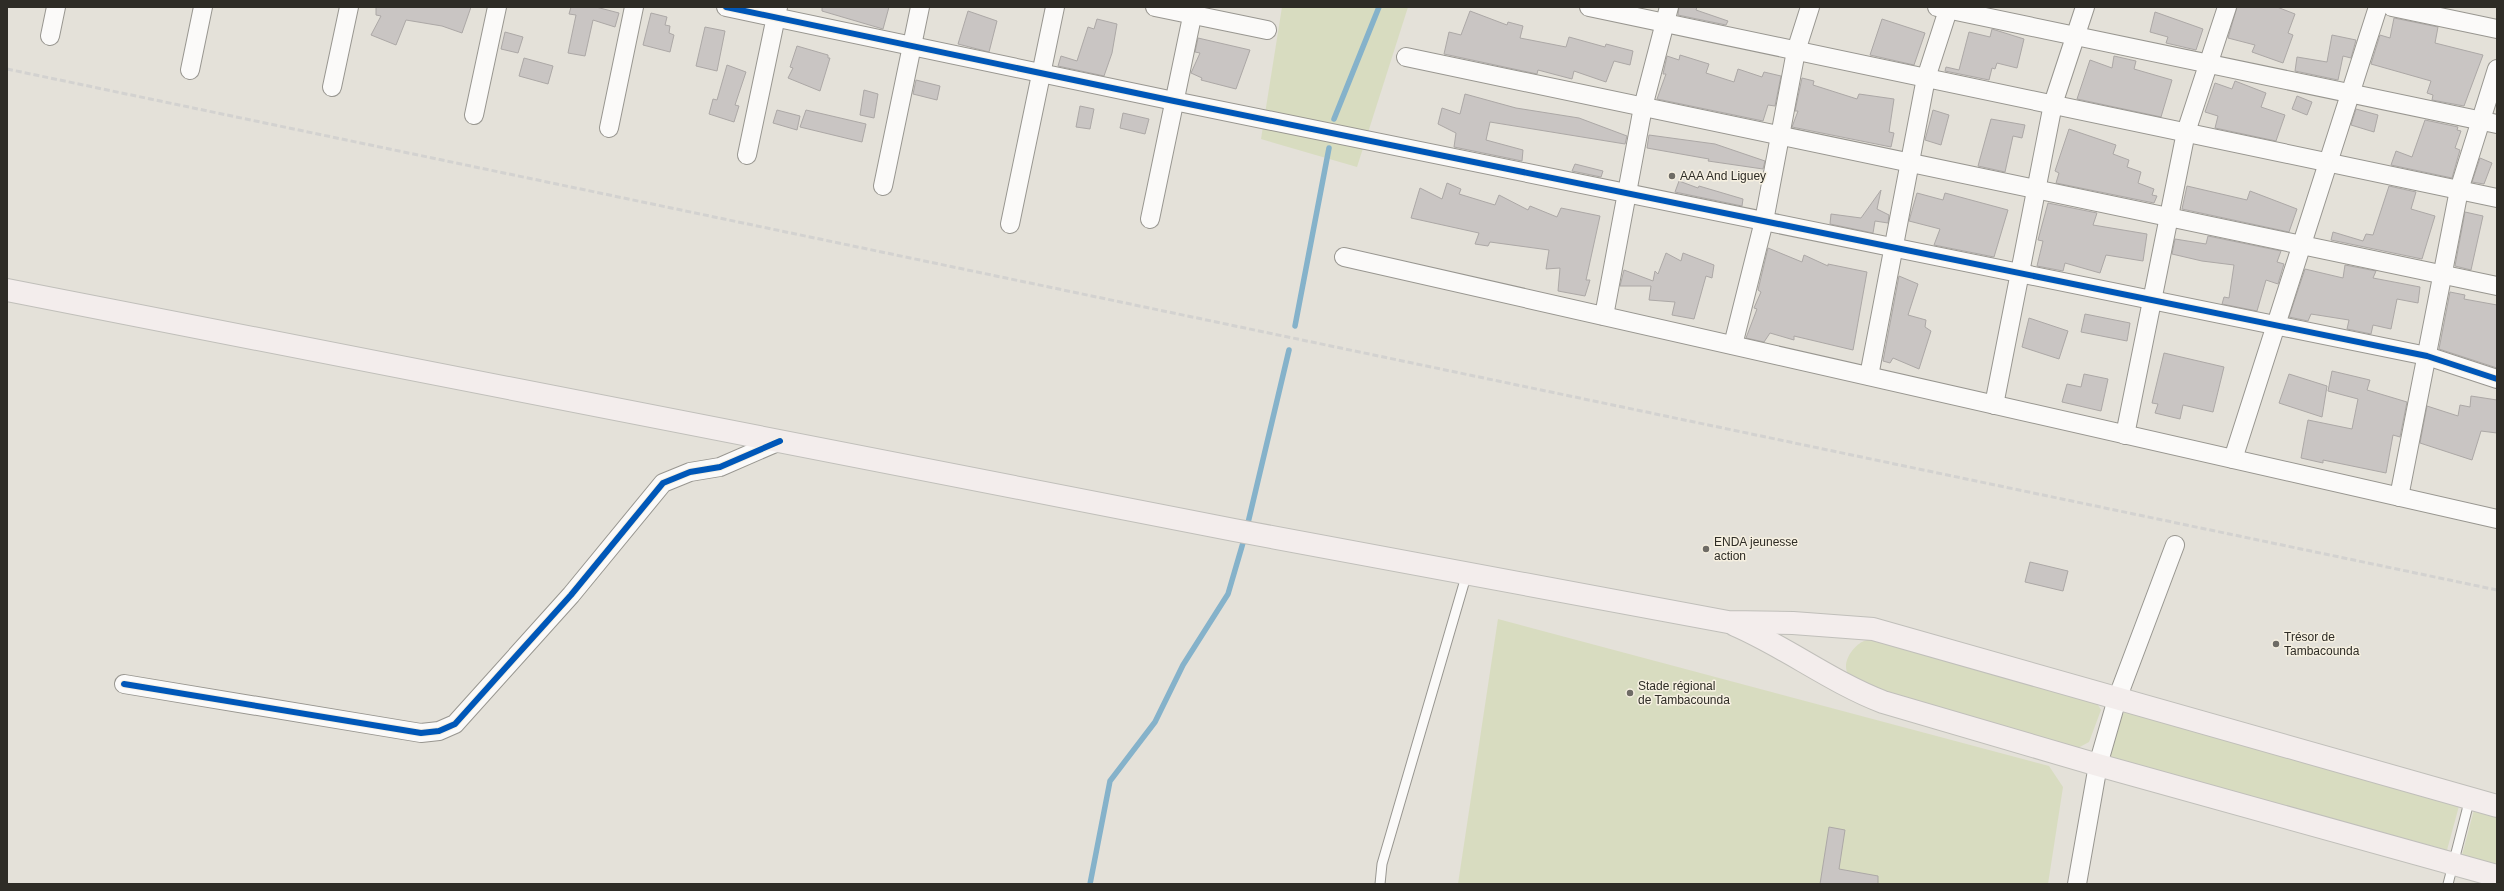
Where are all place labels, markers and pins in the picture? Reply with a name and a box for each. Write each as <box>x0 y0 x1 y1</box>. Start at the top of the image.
place label: AAA And Liguey <box>1680 169 1766 183</box>
marker: AAA And Liguey <box>1667 171 1677 181</box>
place label: ENDA jeunesse action <box>1714 535 1798 563</box>
marker: ENDA jeunesse action <box>1701 544 1711 554</box>
place label: Trésor de Tambacounda <box>2284 630 2360 658</box>
marker: Trésor de Tambacounda <box>2271 639 2281 649</box>
place label: Stade régional de Tambacounda <box>1638 679 1730 707</box>
marker: Stade régional de Tambacounda <box>1625 688 1635 698</box>

